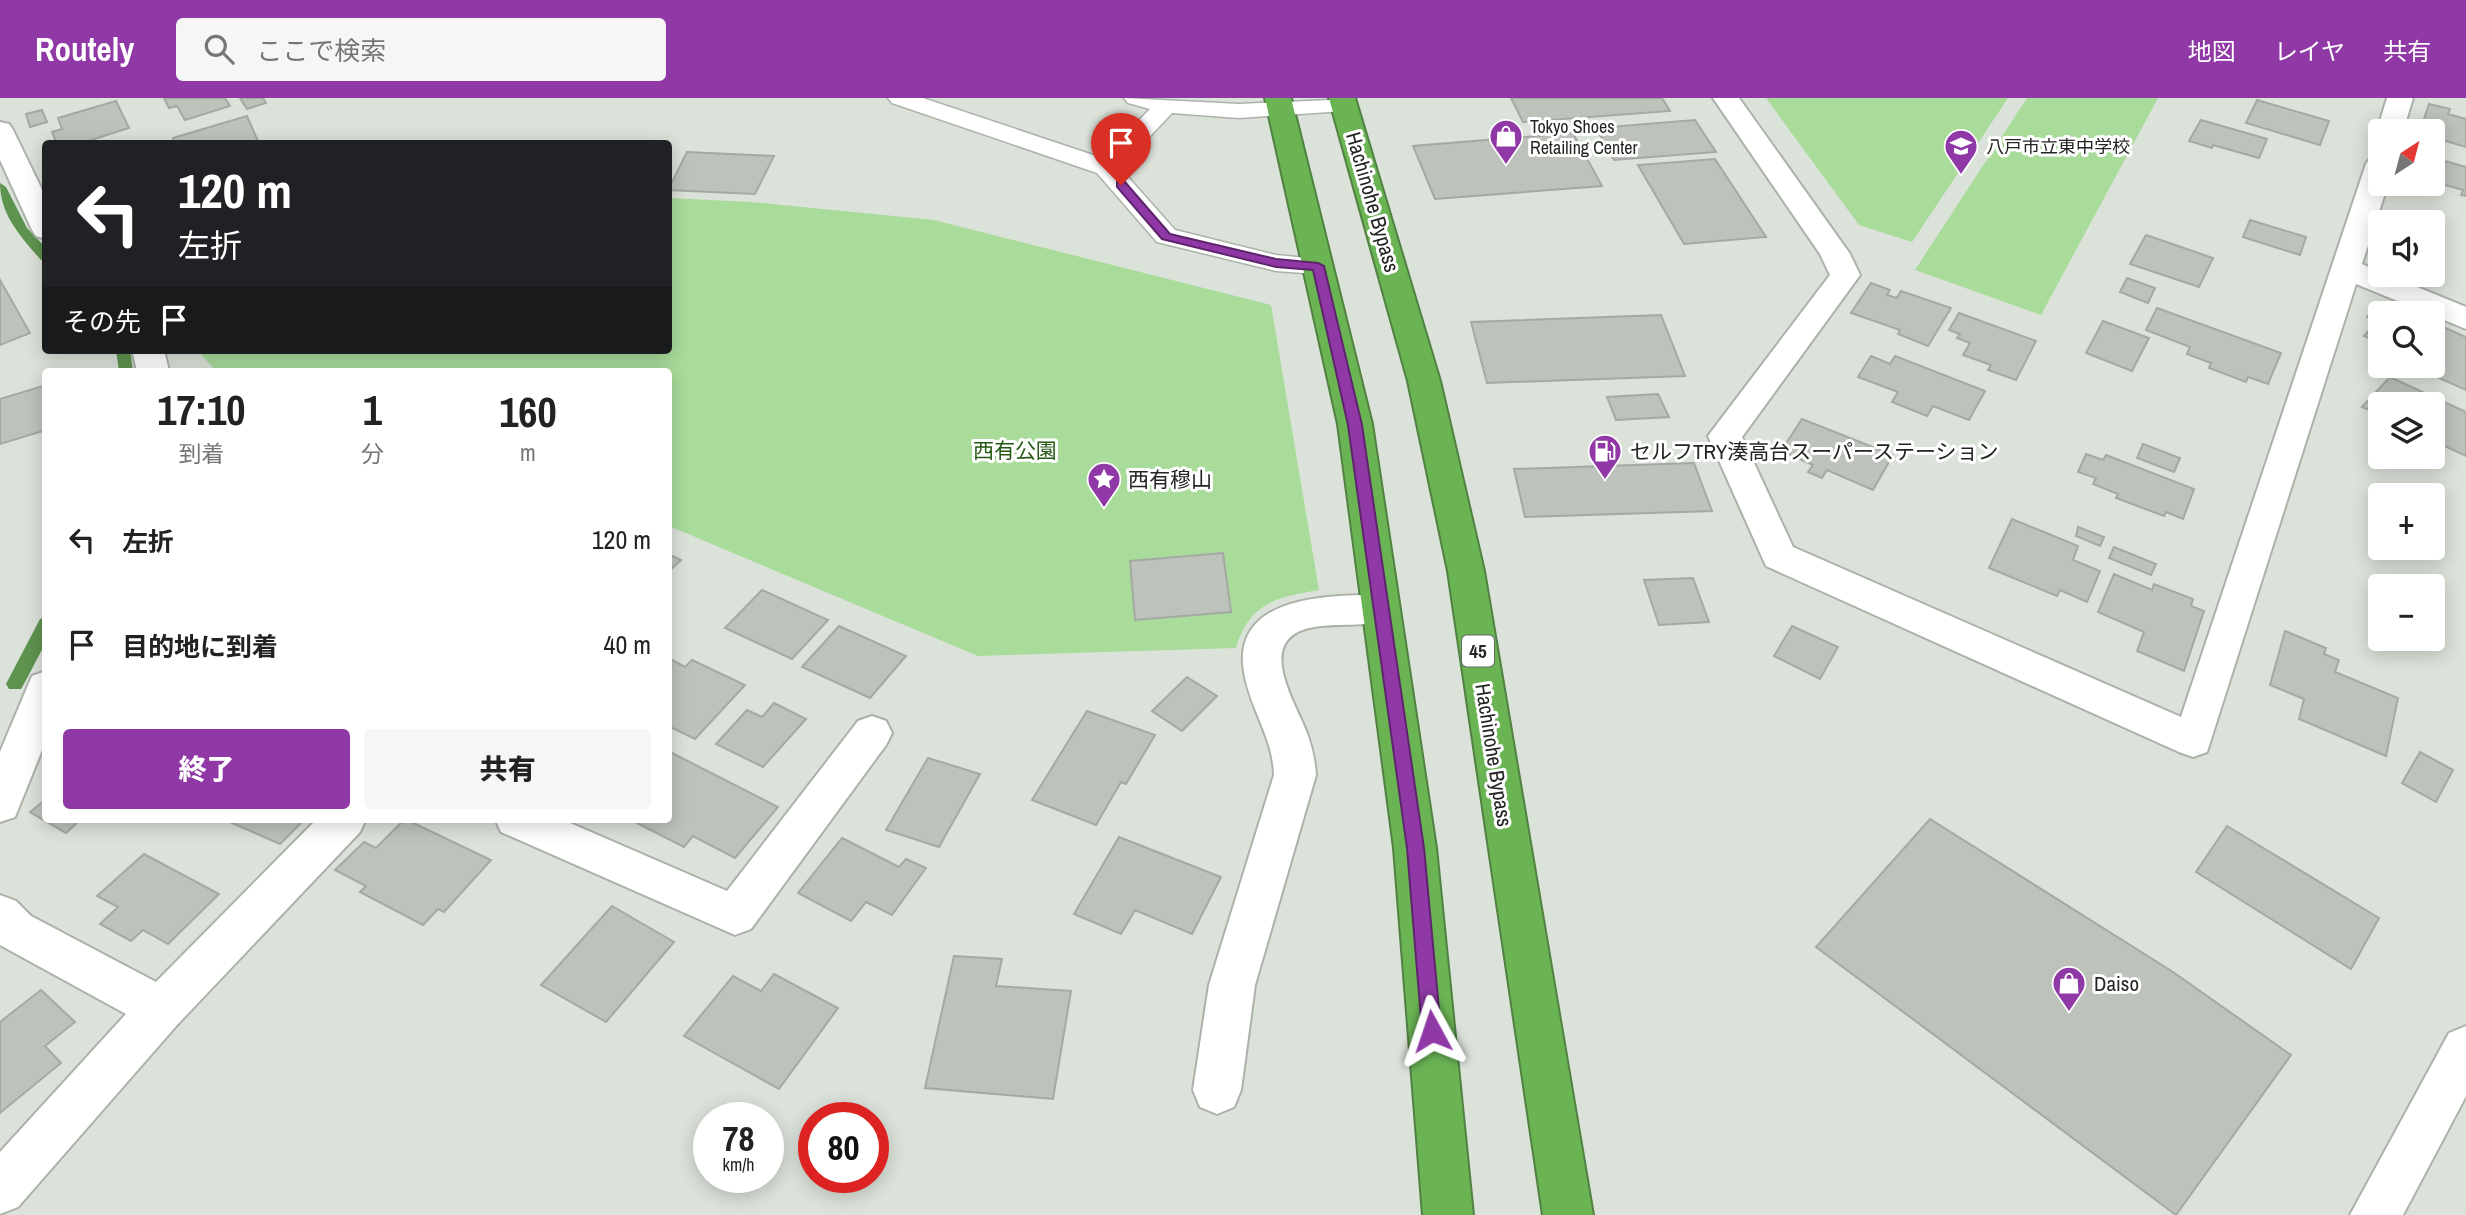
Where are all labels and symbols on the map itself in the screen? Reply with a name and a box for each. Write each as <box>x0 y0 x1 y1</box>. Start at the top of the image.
pin <box>1091 113 1151 185</box>
place label: Tokyo Shoes Retailing Center <box>1530 114 1638 160</box>
shop icon: Tokyo Shoes Retailing Center <box>1487 117 1525 166</box>
north arrow <box>2368 119 2445 196</box>
school or university icon: 八戸市立東中学校 <box>1942 127 1980 176</box>
street label: Hachinohe Bypass <box>1339 129 1407 275</box>
place label: 八戸市立東中学校 <box>1986 134 2130 159</box>
fuel station icon: セルフTRY湊高台スーパーステーション <box>1586 432 1624 481</box>
park label: 西有公園 <box>973 436 1057 465</box>
place label: セルフTRY湊高台スーパーステーション <box>1630 437 1998 466</box>
place icon: 西有穆山 <box>1085 460 1123 509</box>
place label: 西有穆山 <box>1128 465 1212 494</box>
road number: 45 <box>1462 636 1494 666</box>
street label: Hachinohe Bypass <box>1468 681 1520 829</box>
shop icon: Daiso <box>2050 964 2088 1013</box>
place label: Daiso <box>2094 969 2139 998</box>
position arrow <box>1395 994 1469 1068</box>
speed limit sign: 80 <box>798 1102 889 1193</box>

